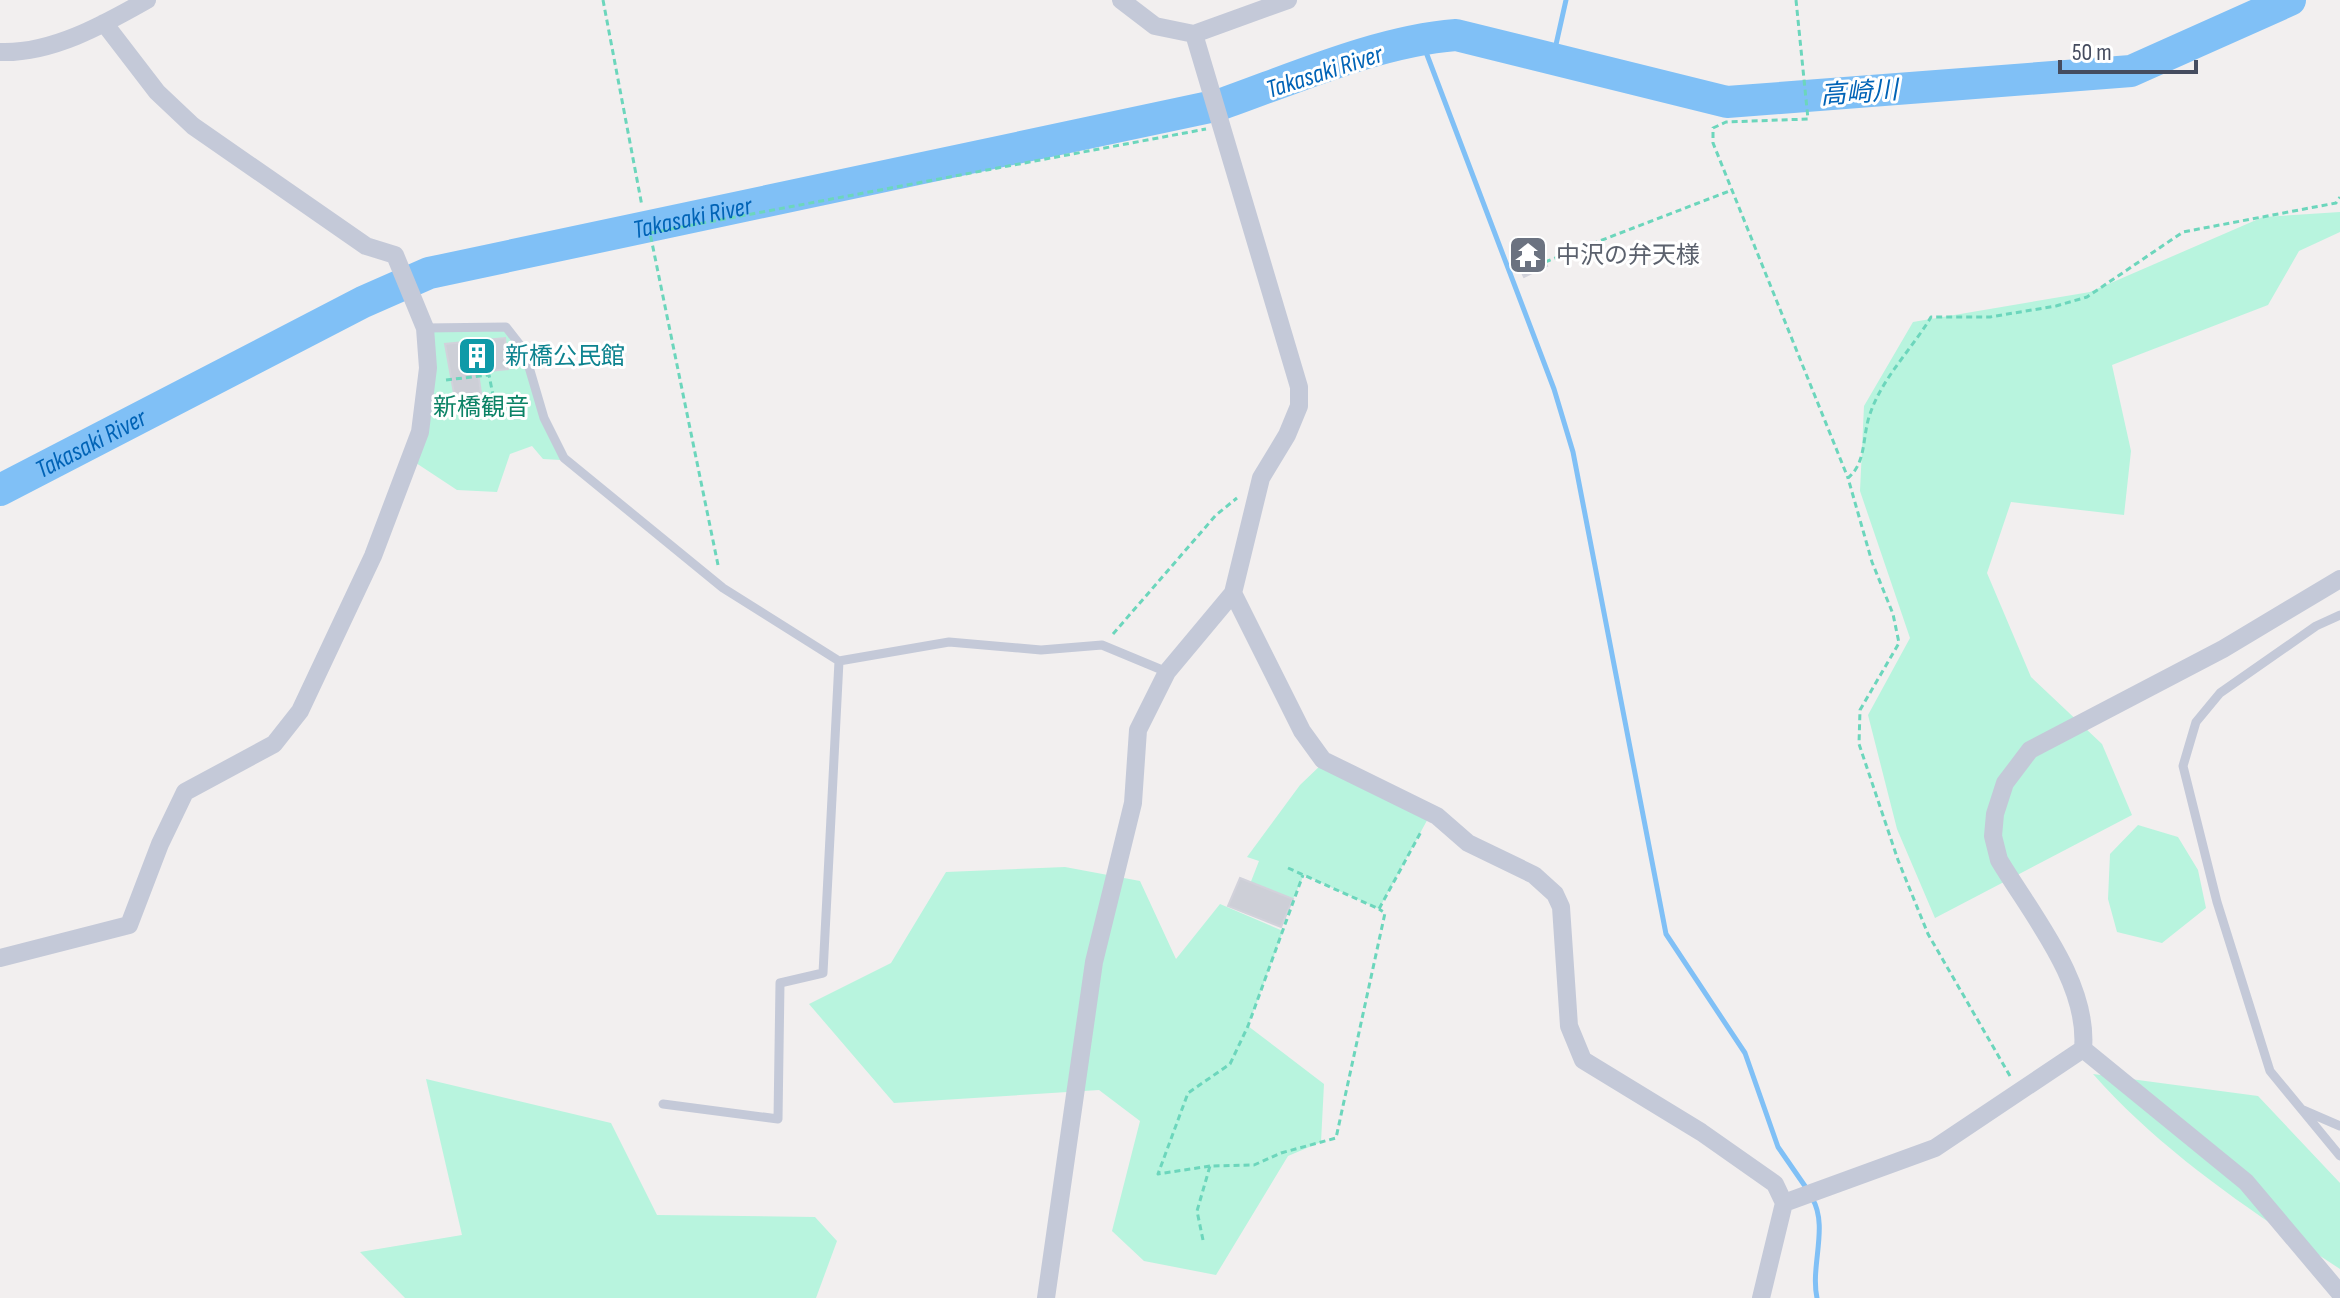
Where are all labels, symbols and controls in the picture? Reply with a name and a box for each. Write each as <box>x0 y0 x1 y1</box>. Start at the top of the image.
scale bar <box>2060 24 2196 74</box>
text: 50 m <box>2072 38 2112 67</box>
water label: Takasaki River <box>1262 39 1388 106</box>
water label: 高崎川 <box>1819 75 1902 112</box>
water label: Takasaki River <box>630 190 756 246</box>
temple icon: 中沢の弁天様 <box>1507 234 1549 276</box>
place label: 中沢の弁天様 <box>1556 241 1700 270</box>
building icon: 新橋公民館 <box>456 335 498 377</box>
place label: 新橋公民館 <box>505 342 625 371</box>
park label: 新橋観音 <box>433 393 529 422</box>
water label: Takasaki River <box>31 402 154 486</box>

